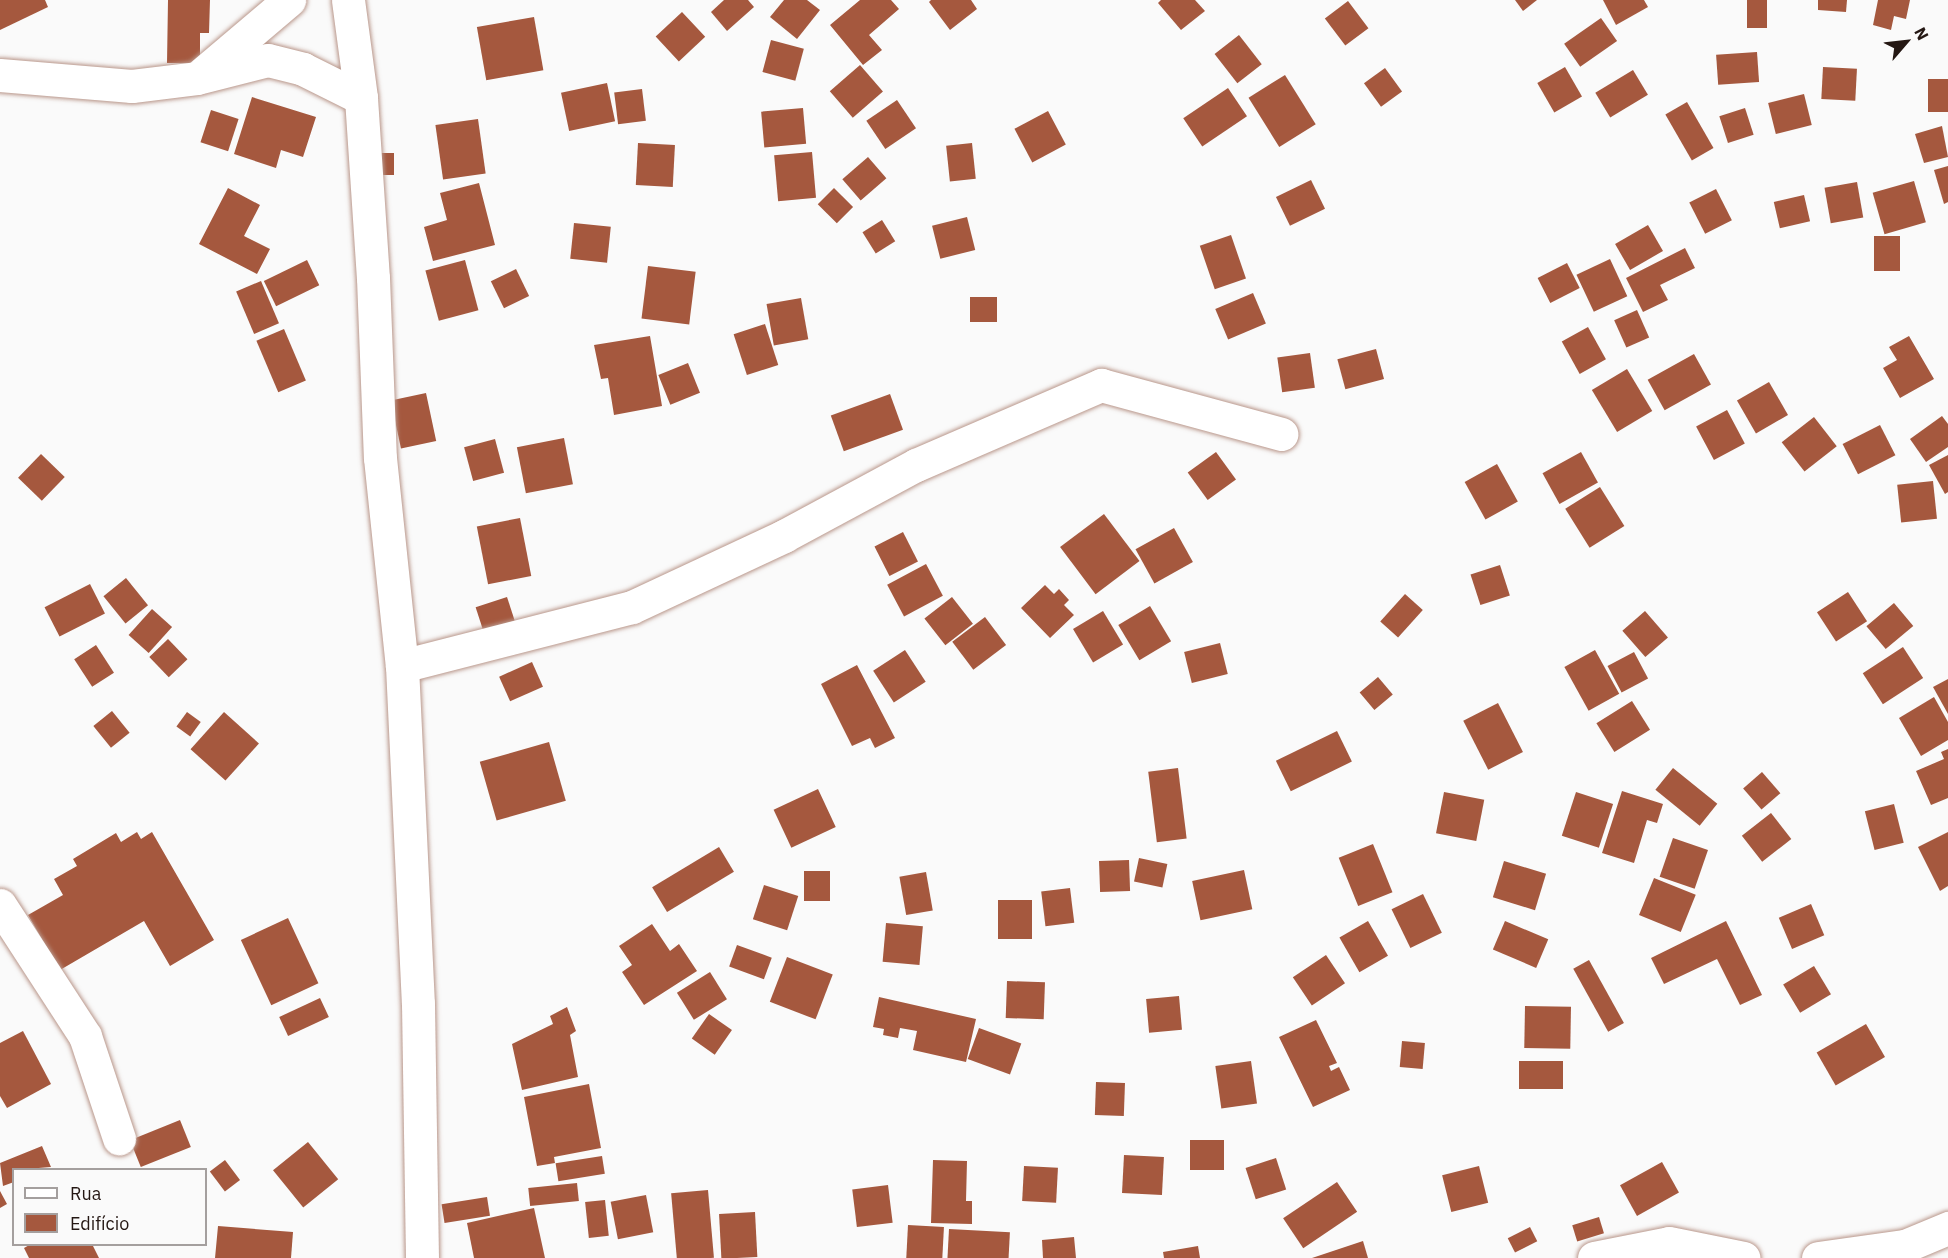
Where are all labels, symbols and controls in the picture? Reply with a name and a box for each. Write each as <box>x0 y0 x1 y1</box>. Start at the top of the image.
north arrow <box>1876 12 1936 72</box>
text: N <box>1910 24 1933 43</box>
legend <box>12 1168 207 1246</box>
text: Rua <box>70 1182 101 1205</box>
text: Edifício <box>70 1212 129 1235</box>

